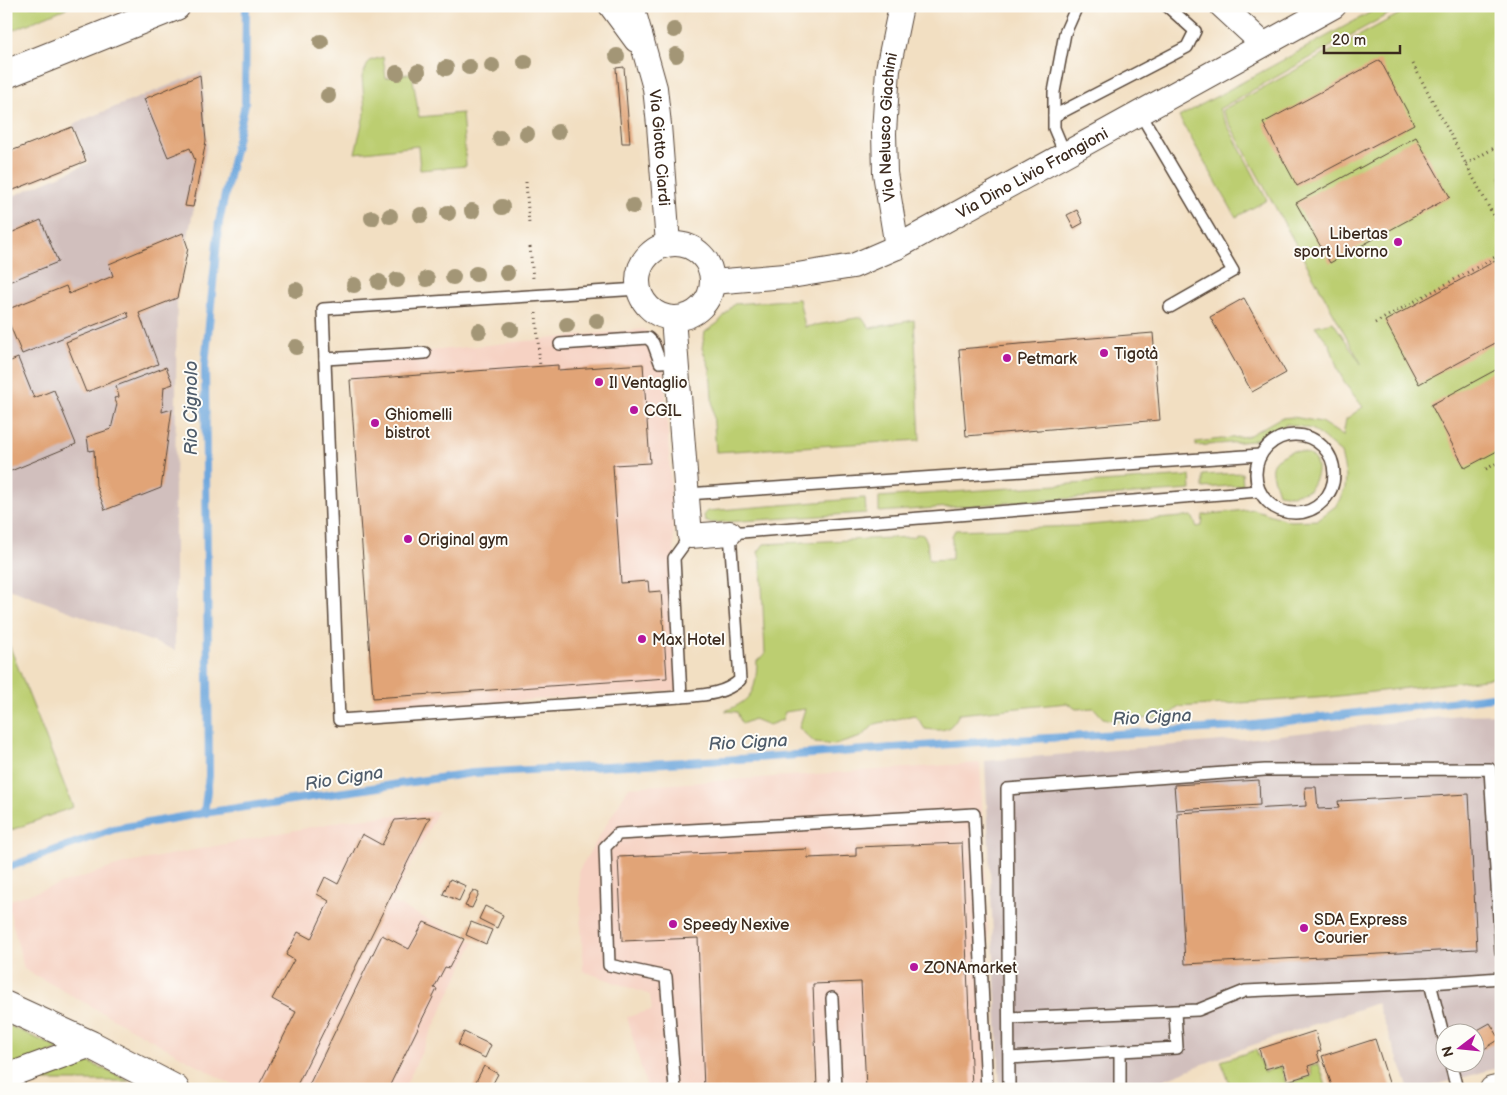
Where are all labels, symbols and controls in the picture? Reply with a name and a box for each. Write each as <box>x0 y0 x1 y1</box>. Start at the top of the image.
scale bar <box>1324 22 1401 54</box>
text: 20 m <box>1332 31 1366 50</box>
street label: Via Nelusco Giachini <box>876 51 902 203</box>
street label: Via Giotto Ciardi <box>644 88 673 207</box>
street label: Via Dino Livio Frangioni <box>954 125 1112 223</box>
place label: Libertas sport Livorno <box>1294 225 1388 262</box>
marker: Libertas sport Livorno <box>1392 236 1404 248</box>
place label: Tigotà <box>1114 345 1158 364</box>
marker: Tigotà <box>1098 347 1110 359</box>
place label: Petmark <box>1017 350 1077 369</box>
marker: Petmark <box>1001 352 1013 364</box>
water label: Rio Cignolo <box>181 361 202 455</box>
place label: Il Ventaglio <box>609 374 688 393</box>
marker: Il Ventaglio <box>593 376 605 388</box>
place label: CGIL <box>644 402 682 421</box>
marker: CGIL <box>628 404 640 416</box>
place label: Ghiomelli bistrot <box>385 406 452 443</box>
marker: Ghiomelli bistrot <box>369 417 381 429</box>
place label: Original gym <box>418 531 508 550</box>
marker: Original gym <box>402 533 414 545</box>
place label: Max Hotel <box>652 631 725 650</box>
marker: Max Hotel <box>636 633 648 645</box>
water label: Rio Cigna <box>1112 705 1192 730</box>
water label: Rio Cigna <box>708 730 788 755</box>
water label: Rio Cigna <box>303 762 385 795</box>
place label: SDA Express Courier <box>1314 911 1407 948</box>
place label: Speedy Nexive <box>683 916 790 935</box>
marker: Speedy Nexive <box>667 918 679 930</box>
marker: SDA Express Courier <box>1298 922 1310 934</box>
place label: ZONAmarket <box>923 959 1017 978</box>
marker: ZONAmarket <box>908 961 920 973</box>
north arrow <box>1434 1022 1484 1072</box>
text: N <box>1438 1044 1458 1059</box>

